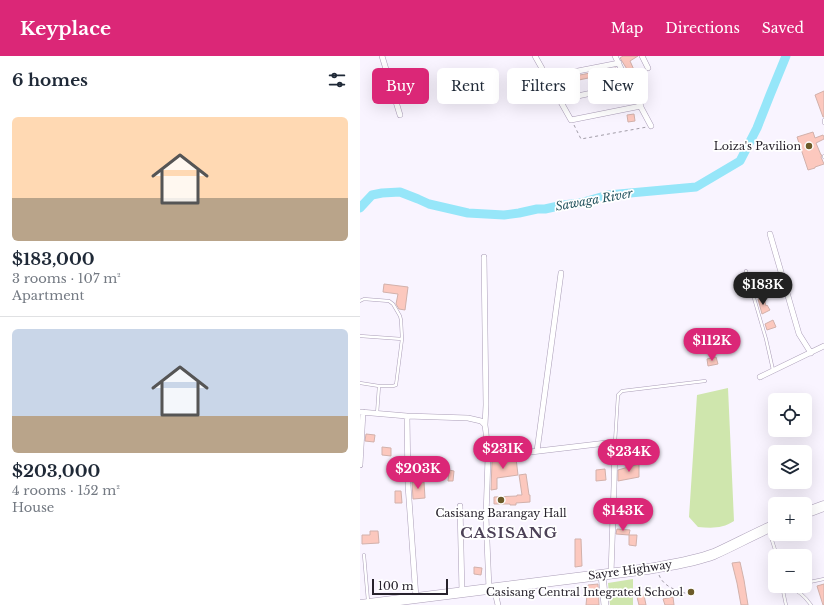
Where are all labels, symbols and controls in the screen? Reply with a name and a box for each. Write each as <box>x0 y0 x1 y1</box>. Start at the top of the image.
text: Keyplace <box>20 17 111 40</box>
text: Map <box>611 19 643 37</box>
text: Directions <box>665 19 740 37</box>
text: Saved <box>762 19 804 37</box>
chip: Buy <box>372 68 429 104</box>
chip: Rent <box>437 68 499 104</box>
chip: Filters <box>507 68 580 104</box>
chip: New <box>588 68 648 104</box>
icon: filters <box>326 69 348 91</box>
text: 6 homes <box>12 70 88 91</box>
place label: Loiza's Pavilion <box>714 139 801 153</box>
marker: Loiza's Pavilion <box>804 141 814 151</box>
icon: home <box>144 143 216 215</box>
water label: Sawaga River <box>554 185 634 214</box>
text: $183,000 <box>12 249 95 270</box>
text: 3 rooms · 107 m² <box>12 270 121 287</box>
pin: $183K <box>735 272 791 306</box>
text: $183K <box>742 276 784 293</box>
text: Apartment <box>12 287 84 304</box>
pin: $112K <box>684 328 740 362</box>
text: $112K <box>693 332 731 349</box>
icon: home <box>144 355 216 427</box>
map controls <box>768 393 812 593</box>
button: locate <box>768 393 812 437</box>
pin: $231K <box>475 436 531 470</box>
pin: $234K <box>601 439 657 473</box>
text: $231K <box>482 440 524 457</box>
text: $234K <box>607 443 651 460</box>
button: layers <box>768 445 812 489</box>
pin: $203K <box>390 456 446 490</box>
text: $203K <box>395 460 441 477</box>
text: $203,000 <box>12 461 100 482</box>
text: 4 rooms · 152 m² <box>12 482 120 499</box>
marker: Casisang Barangay Hall <box>496 495 506 505</box>
button: + <box>768 497 812 541</box>
pin: $143K <box>595 498 651 532</box>
text: House <box>12 499 54 516</box>
text: $143K <box>602 502 644 519</box>
place label: Casisang Barangay Hall <box>435 506 567 520</box>
district label: CASISANG <box>460 523 558 542</box>
button: − <box>768 549 812 593</box>
street label: Sayre Highway <box>587 557 673 583</box>
scale bar <box>372 577 448 596</box>
text: 100 m <box>378 579 414 593</box>
place label: Casisang Central Integrated School <box>486 585 683 599</box>
marker: Casisang Central Integrated School <box>686 587 696 597</box>

